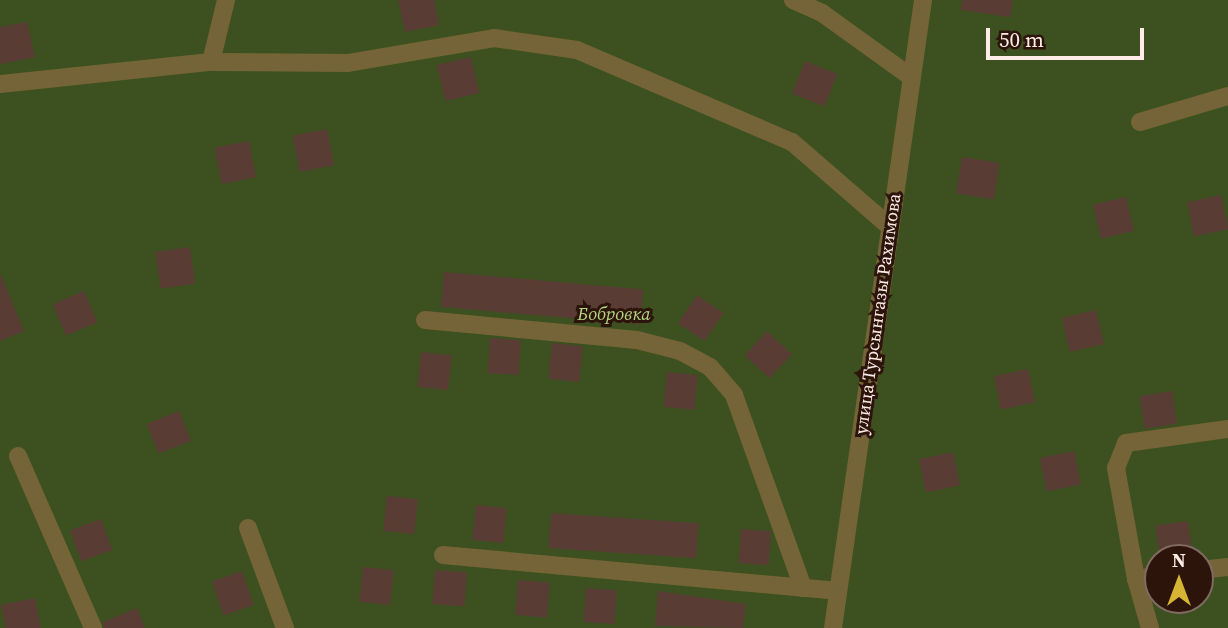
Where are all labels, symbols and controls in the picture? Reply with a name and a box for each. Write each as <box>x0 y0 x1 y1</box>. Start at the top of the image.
scale bar <box>990 14 1148 58</box>
text: 50 m <box>999 25 1044 54</box>
street label: улица Турсынгазы Рахимова <box>850 192 906 436</box>
park label: Бобровка <box>577 303 651 325</box>
north arrow <box>1144 544 1214 614</box>
text: N <box>1172 547 1186 573</box>

